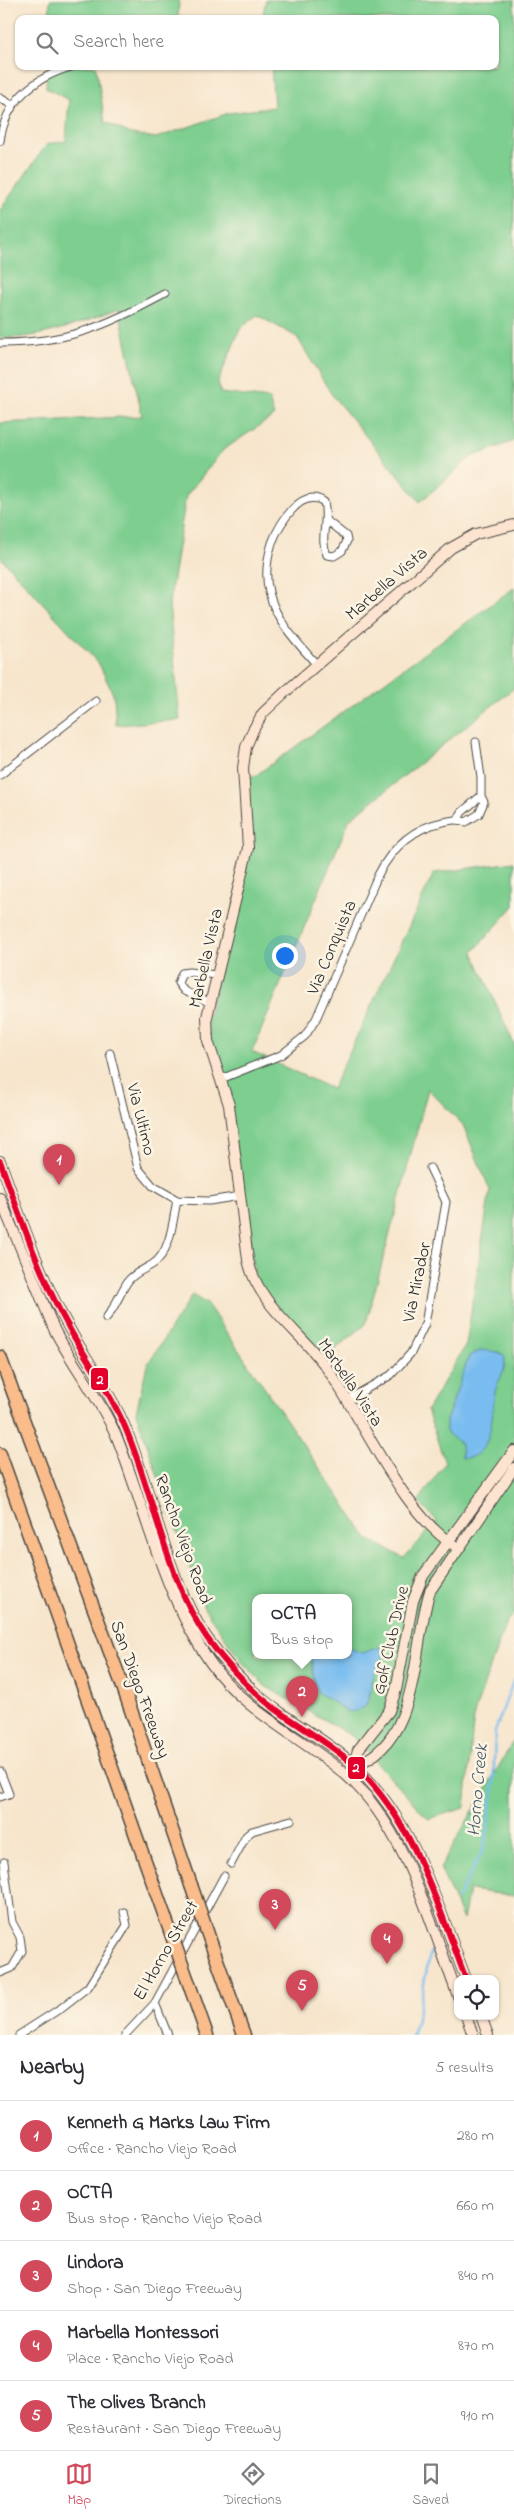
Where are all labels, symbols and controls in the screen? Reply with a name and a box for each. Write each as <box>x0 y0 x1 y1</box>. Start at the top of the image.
search box <box>15 15 499 70</box>
icon: search <box>33 29 61 57</box>
text: Search here <box>73 29 164 56</box>
street label: Marbella Vista <box>340 541 434 628</box>
street label: Via Conquista <box>301 896 365 1000</box>
street label: Marbella Vista <box>183 906 231 1011</box>
your location <box>272 943 298 969</box>
street label: Via Ultimo <box>118 1080 162 1158</box>
pin: 1 <box>43 1144 75 1185</box>
street label: Via Mirador <box>397 1240 439 1326</box>
street label: Marbella Vista <box>310 1334 389 1433</box>
line badge: 2 <box>90 1367 109 1391</box>
text: 2 <box>96 1370 104 1391</box>
street label: Rancho Viejo Road <box>147 1471 218 1608</box>
street label: Golf Club Drive <box>367 1583 417 1697</box>
popup <box>252 1594 352 1659</box>
text: OCTA <box>271 1601 316 1628</box>
street label: San Diego Freeway <box>101 1617 176 1762</box>
text: Bus stop <box>271 1628 333 1652</box>
pin: 2 <box>286 1676 318 1717</box>
water label: Horno Creek <box>461 1742 496 1837</box>
line badge: 2 <box>347 1756 366 1780</box>
text: 2 <box>352 1758 360 1779</box>
pin: 3 <box>259 1889 291 1930</box>
street label: El Horno Street <box>127 1896 206 2006</box>
pin: 4 <box>371 1923 403 1964</box>
pin: 5 <box>286 1970 318 2011</box>
map controls <box>454 1975 499 2020</box>
button: locate <box>454 1975 499 2020</box>
text: Nearby <box>20 2053 84 2083</box>
text: 5 results <box>435 2056 494 2080</box>
text: Kenneth G Marks Law Firm <box>67 2110 270 2137</box>
text: 1 <box>33 2124 39 2148</box>
text: 280 m <box>457 2124 494 2148</box>
text: Office · Rancho Viejo Road <box>67 2137 237 2161</box>
text: OCTA <box>67 2180 113 2207</box>
text: 2 <box>32 2194 40 2218</box>
text: 660 m <box>457 2194 494 2218</box>
text: Bus stop · Rancho Viejo Road <box>67 2207 262 2231</box>
text: Lindora <box>67 2250 124 2277</box>
text: 3 <box>33 2264 39 2288</box>
text: 840 m <box>458 2264 494 2288</box>
text: Shop · San Diego Freeway <box>67 2277 242 2301</box>
text: Marbella Montessori <box>67 2320 219 2347</box>
text: 4 <box>33 2334 39 2358</box>
text: 870 m <box>458 2334 494 2358</box>
text: Place · Rancho Viejo Road <box>67 2347 233 2371</box>
text: The Olives Branch <box>67 2390 206 2417</box>
text: 5 <box>31 2404 41 2428</box>
text: 910 m <box>461 2404 494 2428</box>
text: Restaurant · San Diego Freeway <box>67 2417 281 2441</box>
tab: Map <box>65 2460 93 2511</box>
tab: Directions <box>224 2460 282 2511</box>
tab: Saved <box>412 2460 449 2511</box>

